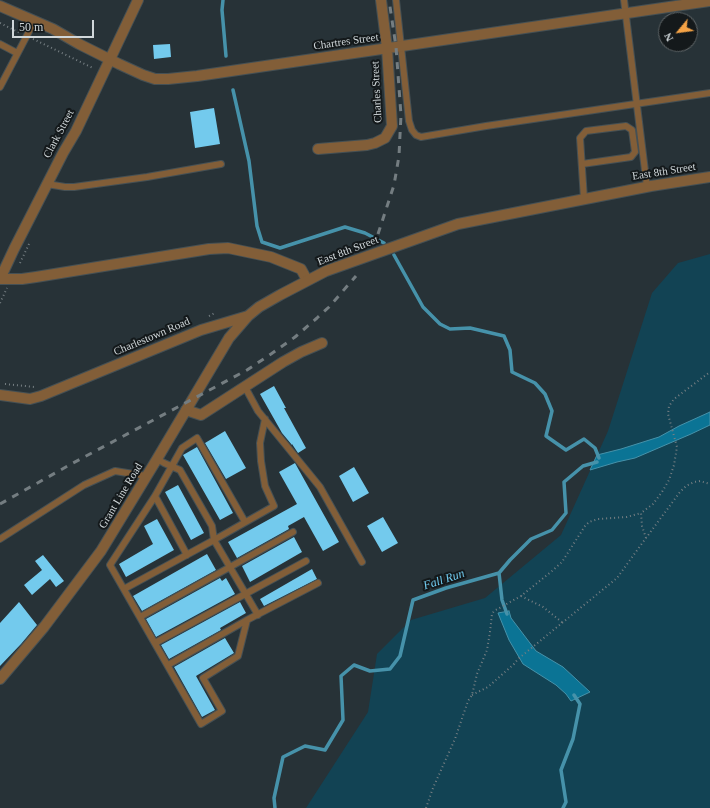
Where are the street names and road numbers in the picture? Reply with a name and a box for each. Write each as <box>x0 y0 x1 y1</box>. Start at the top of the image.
street label: Chartres Street <box>313 31 379 53</box>
street label: Charles Street <box>369 61 385 123</box>
street label: Clark Street <box>41 108 77 160</box>
street label: East 8th Street <box>631 160 697 184</box>
street label: East 8th Street <box>316 233 380 269</box>
street label: Charlestown Road <box>112 315 192 359</box>
street label: Grant Line Road <box>96 461 146 531</box>

